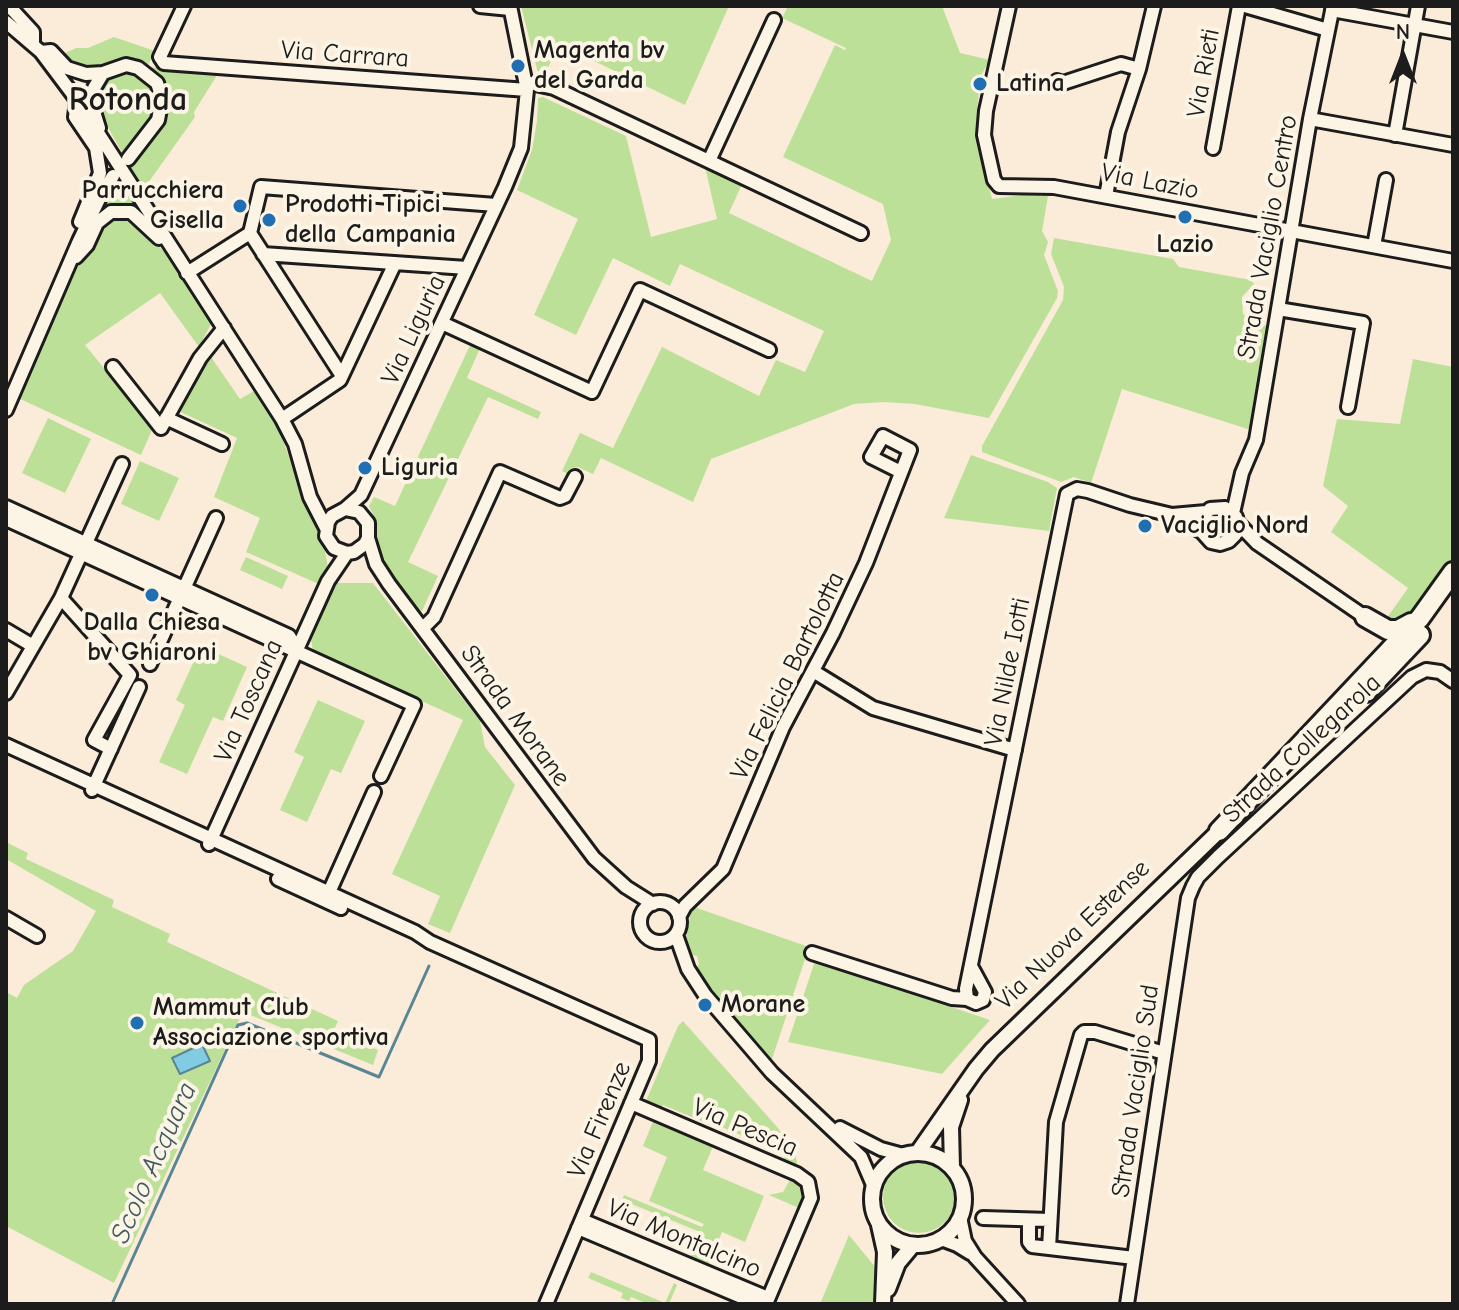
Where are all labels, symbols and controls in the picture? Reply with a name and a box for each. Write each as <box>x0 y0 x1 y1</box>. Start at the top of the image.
north arrow <box>1363 16 1443 96</box>
text: N <box>1396 19 1410 45</box>
street label: Via Rieti <box>1181 26 1227 120</box>
street label: Via Carrara <box>280 35 410 75</box>
place label: Magenta bv del Garda <box>534 35 664 96</box>
marker: Magenta bv del Garda <box>509 57 527 75</box>
place label: Latina <box>996 68 1065 100</box>
marker: Latina <box>971 75 989 93</box>
district label: Rotonda <box>69 80 187 120</box>
street label: Strada Vaciglio Centro <box>1231 112 1305 362</box>
street label: Via Lazio <box>1099 157 1201 207</box>
place label: Parrucchiera Gisella <box>82 175 224 236</box>
place label: Prodotti Tipici della Campania <box>285 189 456 250</box>
marker: Parrucchiera Gisella <box>231 197 249 215</box>
marker: Lazio <box>1176 208 1194 226</box>
marker: Prodotti Tipici della Campania <box>260 211 278 229</box>
place label: Lazio <box>1156 229 1214 261</box>
street label: Via Liguria <box>375 270 453 390</box>
place label: Liguria <box>381 452 458 484</box>
marker: Liguria <box>356 459 374 477</box>
place label: Vaciglio Nord <box>1161 510 1309 542</box>
marker: Vaciglio Nord <box>1136 517 1154 535</box>
street label: Via Felicia Bartolotta <box>724 567 852 785</box>
marker: Dalla Chiesa bv Ghiaroni <box>143 586 161 604</box>
street label: Via Nilde Iotti <box>978 595 1038 749</box>
place label: Dalla Chiesa bv Ghiaroni <box>84 607 220 668</box>
street label: Via Toscana <box>208 635 290 767</box>
street label: Strada Morane <box>453 639 577 793</box>
street label: Strada Collegarola <box>1216 668 1388 830</box>
street label: Via Nuova Estense <box>989 853 1157 1017</box>
street label: Strada Vaciglio Sud <box>1106 983 1166 1199</box>
place label: Morane <box>721 989 805 1021</box>
place label: Mammut Club Associazione sportiva <box>153 992 389 1054</box>
marker: Morane <box>696 996 714 1014</box>
marker: Mammut Club Associazione sportiva <box>128 1014 146 1032</box>
street label: Via Firenze <box>561 1057 639 1183</box>
water label: Scolo Acquara <box>104 1077 204 1249</box>
street label: Via Pescia <box>688 1092 802 1164</box>
street label: Via Montalcino <box>602 1193 766 1285</box>

